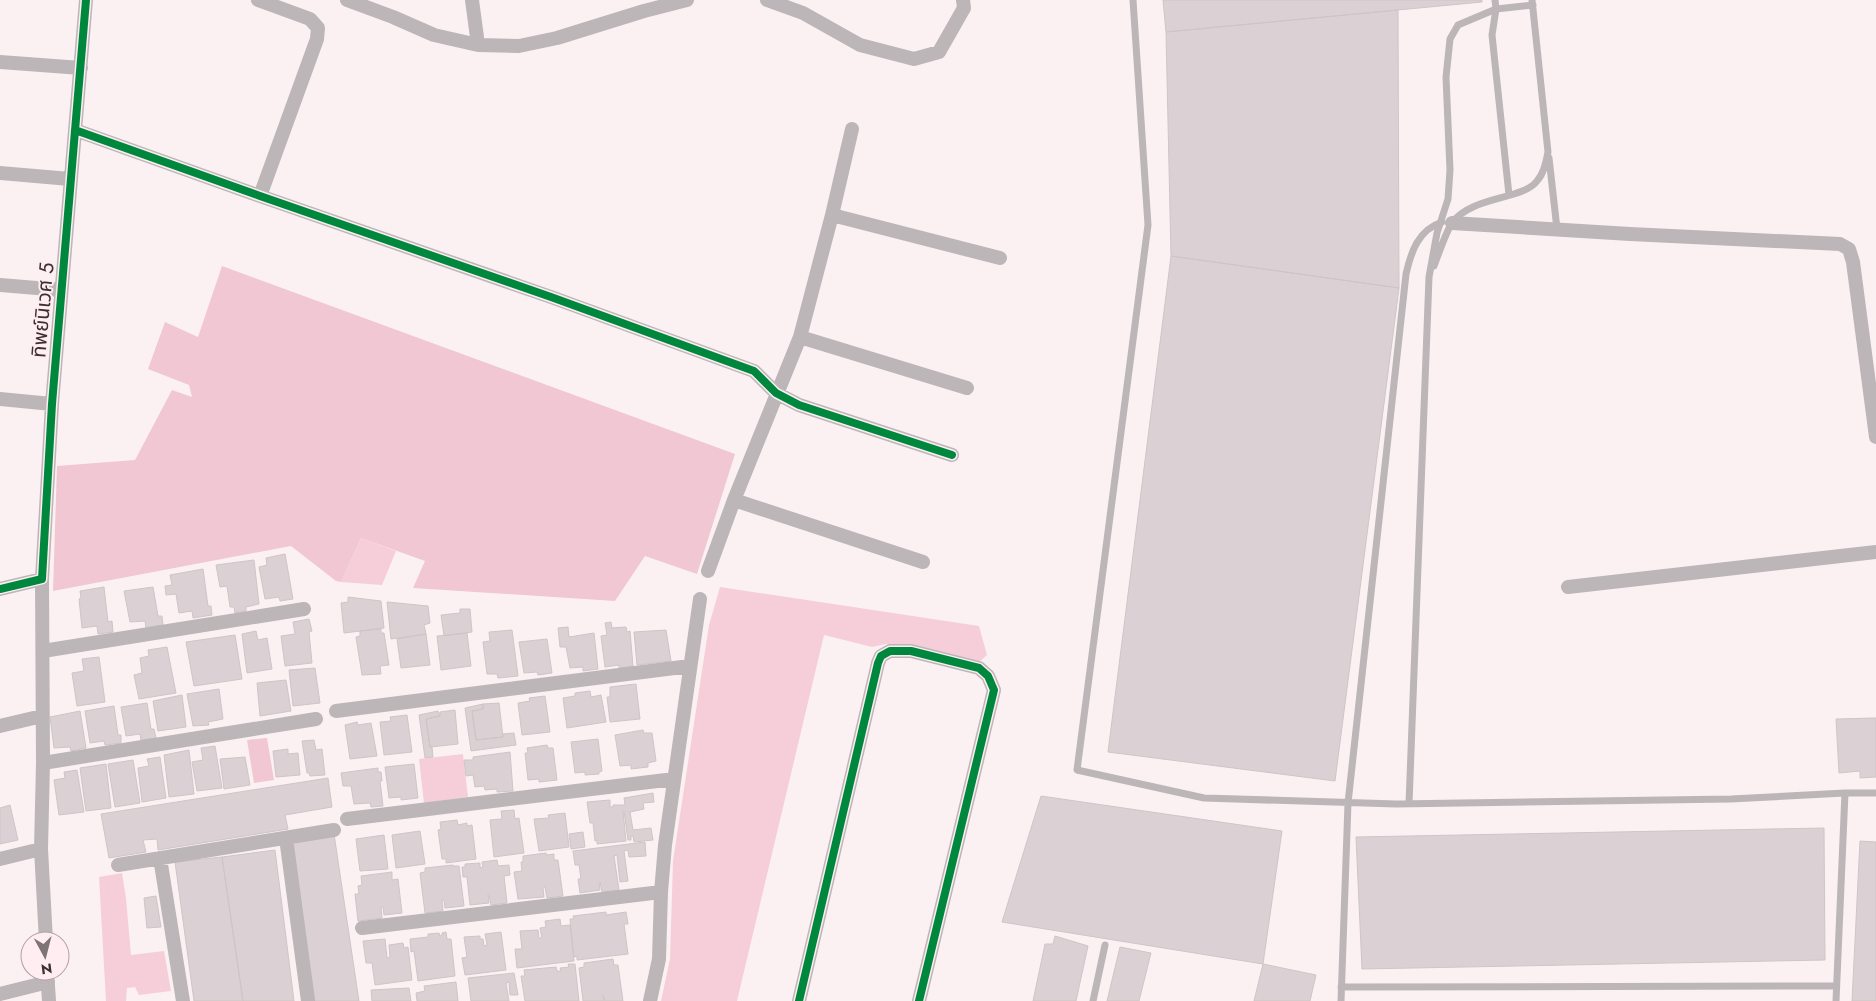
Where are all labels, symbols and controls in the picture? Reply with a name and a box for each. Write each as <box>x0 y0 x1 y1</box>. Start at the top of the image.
street label: ทิพย์นิเวศ 5 <box>24 261 62 359</box>
north arrow <box>20 931 70 981</box>
text: N <box>40 958 53 980</box>

